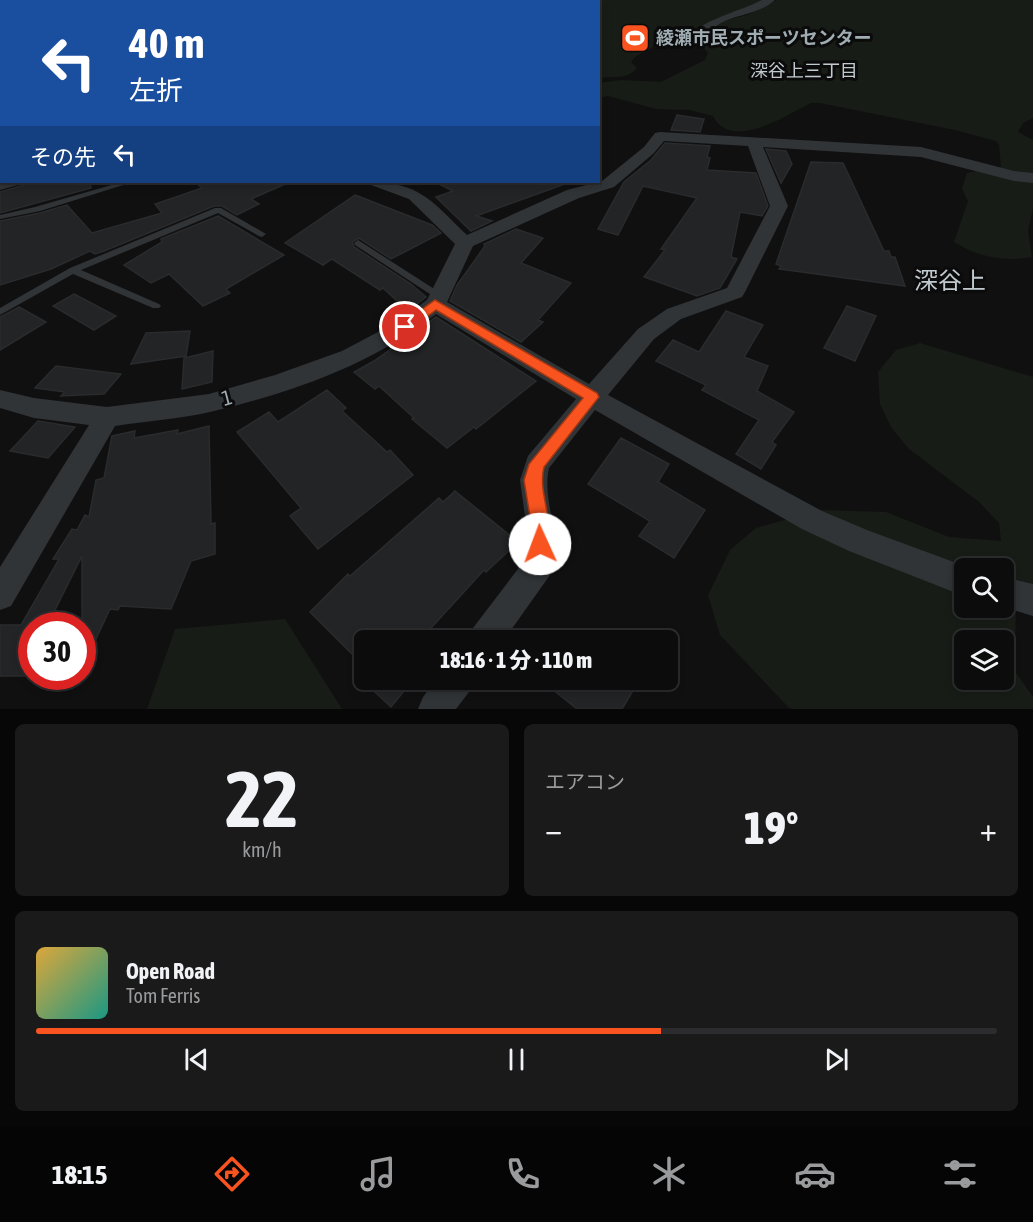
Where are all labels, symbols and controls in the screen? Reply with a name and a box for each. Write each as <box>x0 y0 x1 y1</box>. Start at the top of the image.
text: 40 m <box>129 19 204 67</box>
sports icon: 綾瀬市民スポーツセンター <box>619 22 651 54</box>
icon: left <box>30 24 108 102</box>
place label: 綾瀬市民スポーツセンター <box>656 27 872 48</box>
district label: 深谷上三丁目 <box>750 60 858 81</box>
text: 左折 <box>129 75 183 106</box>
icon: left <box>108 138 141 171</box>
text: その先 <box>30 144 96 170</box>
district label: 深谷上 <box>914 267 986 294</box>
pin <box>379 301 430 352</box>
icon: arrive <box>388 310 421 343</box>
street label: 1 <box>219 384 235 410</box>
position arrow <box>508 512 572 576</box>
map controls <box>954 558 1014 690</box>
button: search <box>954 558 1014 618</box>
speed limit sign: 30 <box>18 612 96 690</box>
button: layers <box>954 630 1014 690</box>
text: 18:16 · 1 分 · 110 m <box>440 647 592 673</box>
text: 22 <box>225 754 299 844</box>
text: エアコン <box>545 770 625 793</box>
text: 19° <box>744 802 798 854</box>
text: − <box>545 810 562 848</box>
text: + <box>980 810 997 848</box>
text: km/h <box>242 838 282 861</box>
text: Open Road <box>126 958 215 984</box>
text: Tom Ferris <box>126 984 200 1007</box>
icon: previous <box>180 1043 213 1076</box>
icon: pause <box>500 1043 533 1076</box>
icon: next <box>820 1043 853 1076</box>
icon: directions <box>211 1153 253 1195</box>
icon: music <box>357 1153 399 1195</box>
icon: phone <box>502 1153 544 1195</box>
icon: climate <box>648 1153 690 1195</box>
icon: car <box>794 1153 836 1195</box>
icon: filters <box>939 1153 981 1195</box>
text: 18:15 <box>52 1159 107 1190</box>

